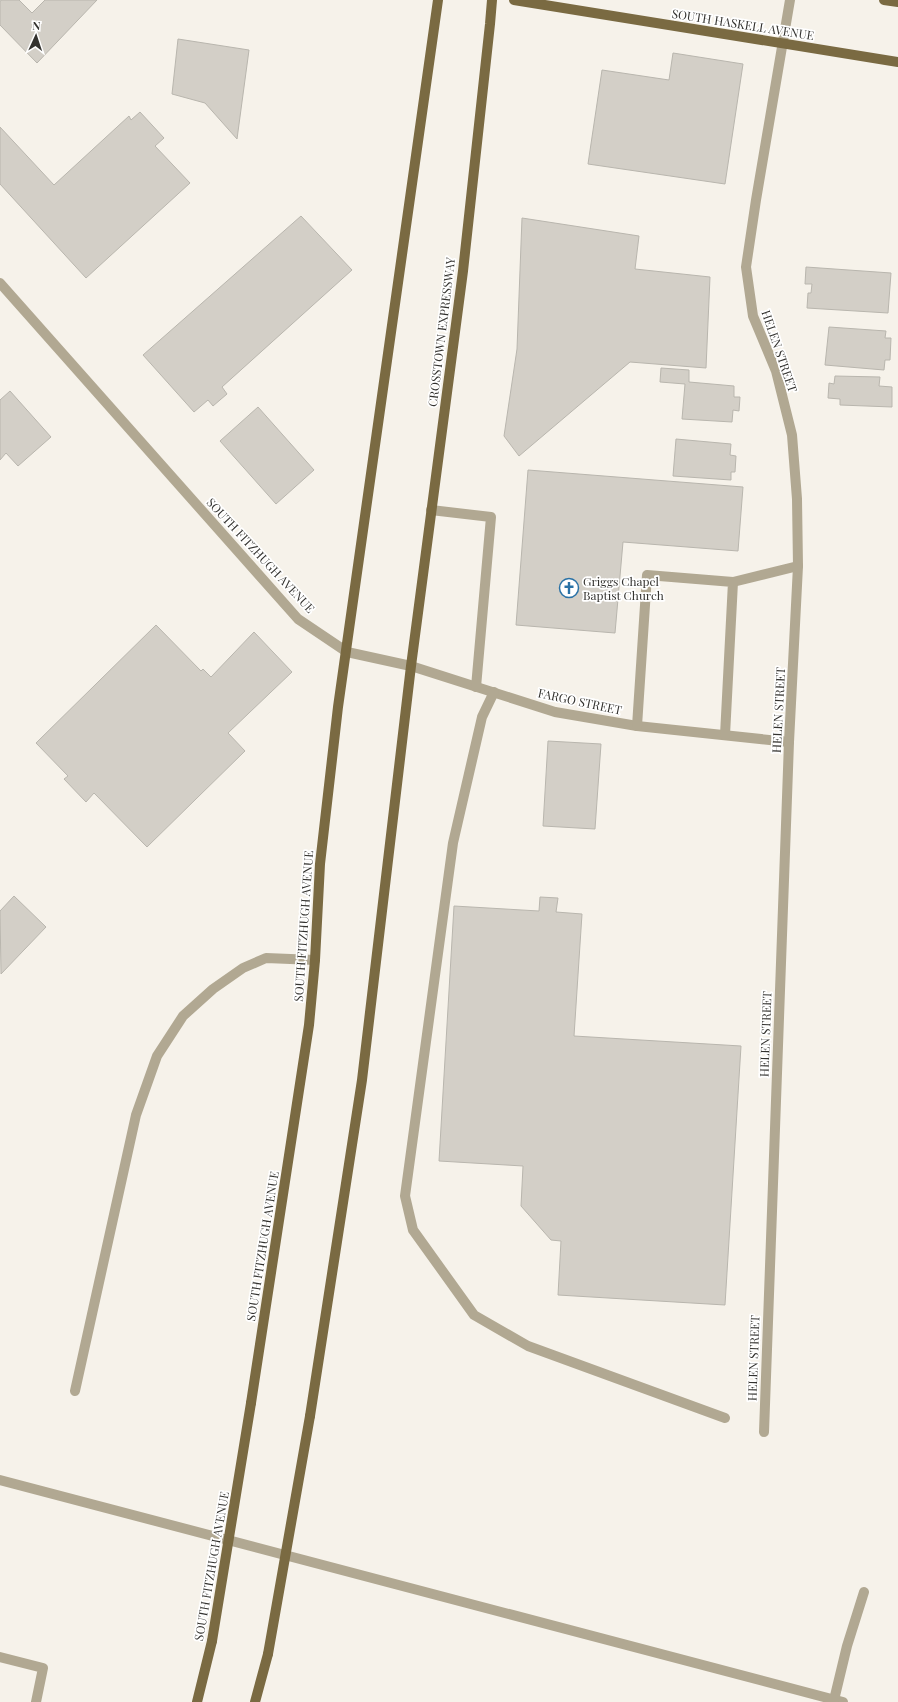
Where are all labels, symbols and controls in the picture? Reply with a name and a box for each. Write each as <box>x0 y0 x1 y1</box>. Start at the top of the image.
street label: SOUTH HASKELL AVENUE <box>671 5 815 43</box>
north arrow <box>16 16 56 56</box>
text: N <box>32 18 41 33</box>
street label: CROSSTOWN EXPRESSWAY <box>424 255 458 408</box>
street label: HELEN STREET <box>758 308 802 395</box>
street label: SOUTH FITZHUGH AVENUE <box>203 494 319 616</box>
place label: Griggs Chapel Baptist Church <box>583 573 664 603</box>
church icon: Griggs Chapel Baptist Church <box>558 577 580 599</box>
street label: HELEN STREET <box>768 666 788 753</box>
street label: FARGO STREET <box>537 684 624 718</box>
street label: SOUTH FITZHUGH AVENUE <box>290 850 316 1002</box>
street label: HELEN STREET <box>756 990 775 1077</box>
street label: SOUTH FITZHUGH AVENUE <box>242 1170 282 1322</box>
street label: HELEN STREET <box>744 1314 763 1401</box>
street label: SOUTH FITZHUGH AVENUE <box>190 1490 232 1642</box>

